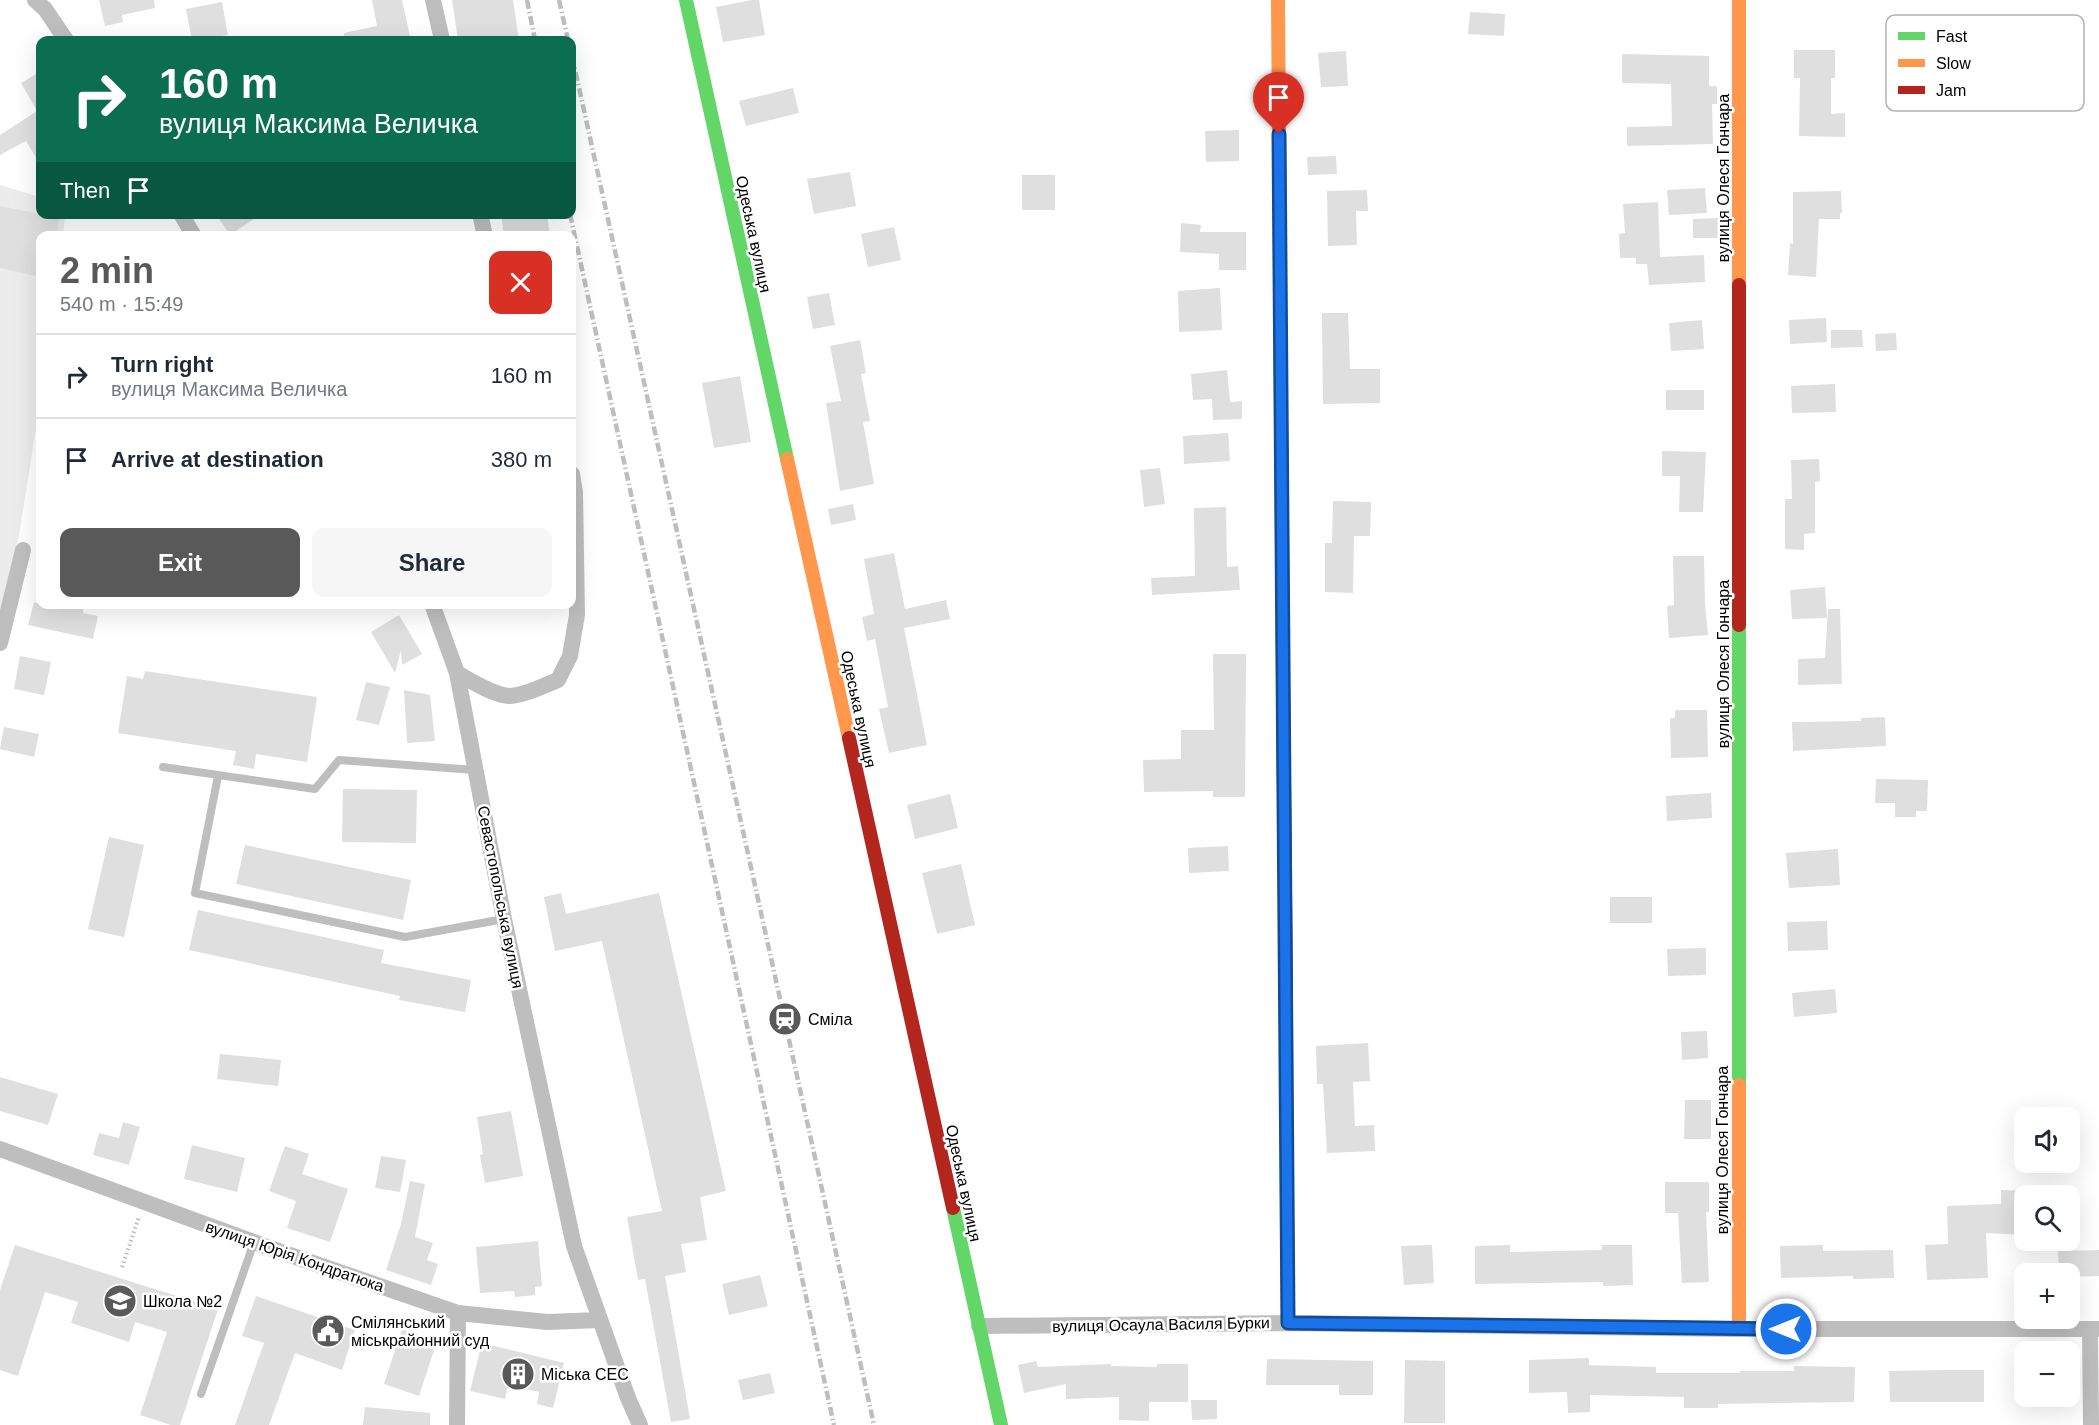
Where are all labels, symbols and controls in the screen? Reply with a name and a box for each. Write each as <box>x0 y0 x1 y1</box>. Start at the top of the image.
legend <box>1886 15 2084 111</box>
text: Fast <box>1936 28 1968 45</box>
text: Slow <box>1936 55 1971 72</box>
icon: right <box>60 60 138 138</box>
text: 160 m <box>159 60 278 107</box>
pin <box>1253 72 1304 134</box>
icon: arrive <box>1262 81 1295 114</box>
text: Jam <box>1936 82 1966 99</box>
street label: вулиця Олеся Гончара <box>1715 94 1732 262</box>
text: вулиця Максима Величка <box>159 109 478 139</box>
icon: arrive <box>122 174 155 207</box>
street label: Одеська вулиця <box>733 174 774 294</box>
text: Then <box>60 178 110 203</box>
text: 2 min <box>60 250 154 291</box>
button: close <box>489 251 552 314</box>
text: 540 m · 15:49 <box>60 293 183 315</box>
text: Turn right <box>111 352 213 377</box>
icon: right <box>60 360 93 393</box>
text: 160 m <box>491 363 552 388</box>
text: вулиця Максима Величка <box>111 378 347 400</box>
icon: arrive <box>60 444 93 477</box>
text: Arrive at destination <box>111 447 324 472</box>
text: 380 m <box>491 447 552 472</box>
button: Exit <box>60 528 300 597</box>
button: Share <box>312 528 552 597</box>
street label: вулиця Олеся Гончара <box>1715 580 1732 748</box>
street label: Одеська вулиця <box>838 649 879 769</box>
street label: Севастопольська вулиця <box>474 804 527 990</box>
station icon: Сміла <box>767 1001 803 1037</box>
place label: Сміла <box>808 1011 852 1028</box>
street label: вулиця Олеся Гончара <box>1714 1066 1731 1234</box>
map controls <box>2014 1107 2080 1407</box>
button: sound <box>2014 1107 2080 1173</box>
street label: Одеська вулиця <box>943 1123 984 1243</box>
button: search <box>2014 1185 2080 1251</box>
street label: вулиця Юрія Кондратюка <box>203 1218 386 1295</box>
button: + <box>2014 1263 2080 1329</box>
school or university icon: Школа №2 <box>102 1283 138 1319</box>
place label: Школа №2 <box>143 1293 222 1310</box>
position arrow <box>1754 1297 1818 1361</box>
public building icon: Смілянський міськрайонний суд <box>310 1313 346 1349</box>
place label: Смілянський міськрайонний суд <box>351 1314 490 1349</box>
street label: вулиця Осаула Василя Бурки <box>1052 1314 1270 1335</box>
button: − <box>2014 1341 2080 1407</box>
building icon: Міська СЕС <box>500 1356 536 1392</box>
place label: Міська СЕС <box>541 1366 629 1383</box>

